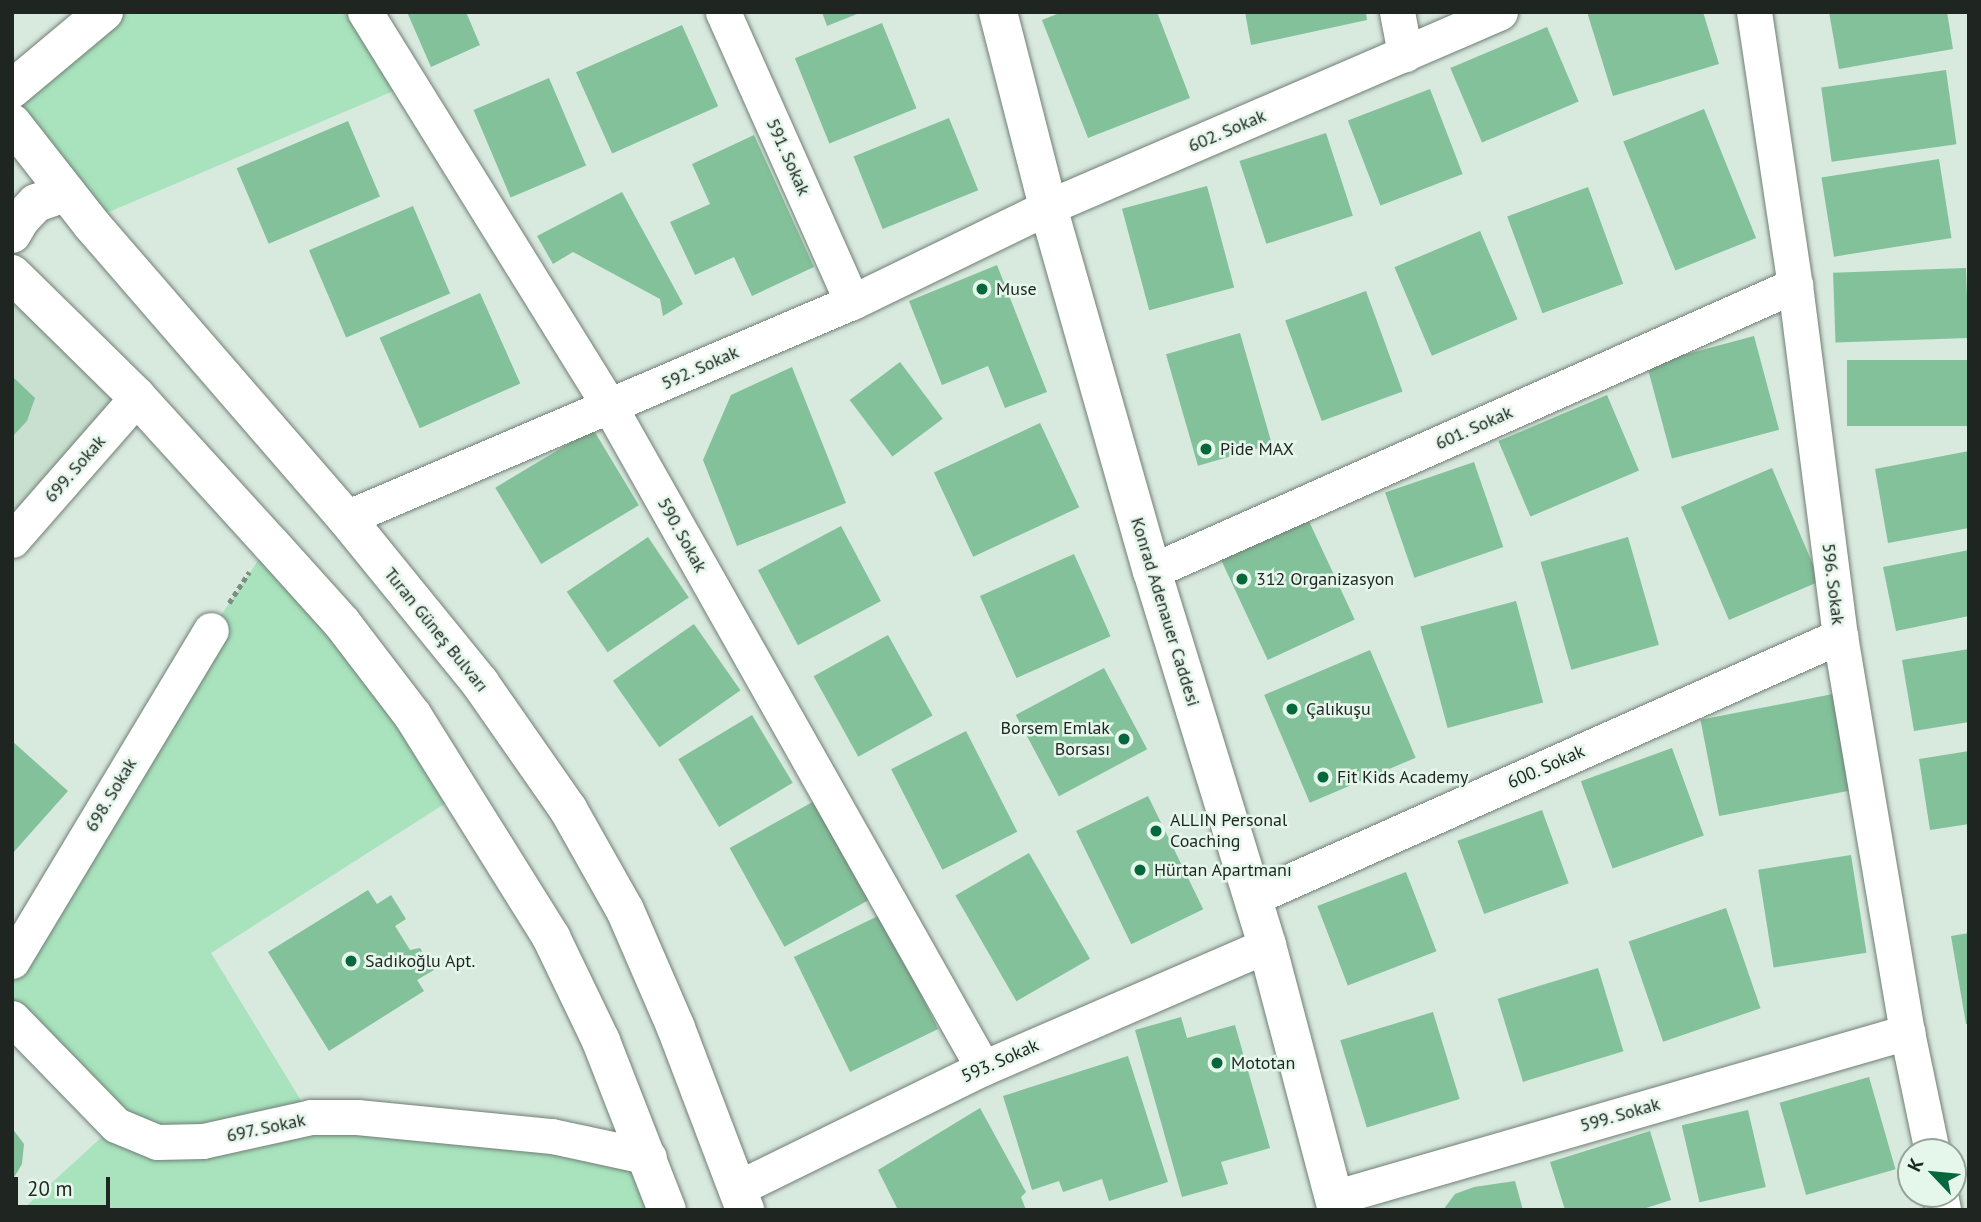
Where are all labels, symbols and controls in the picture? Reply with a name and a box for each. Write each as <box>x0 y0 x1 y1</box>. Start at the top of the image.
street label: 602. Sokak <box>1184 105 1270 157</box>
street label: 591. Sokak <box>761 114 815 200</box>
place label: Muse <box>996 278 1037 300</box>
marker: Muse <box>974 281 990 297</box>
street label: 592. Sokak <box>657 341 743 395</box>
street label: 601. Sokak <box>1431 401 1517 455</box>
street label: 699. Sokak <box>39 430 111 508</box>
place label: Pide MAX <box>1220 438 1294 460</box>
marker: Pide MAX <box>1198 441 1214 457</box>
street label: 590. Sokak <box>652 493 712 577</box>
street label: Konrad Adenauer Caddesi <box>1126 515 1204 709</box>
street label: 596. Sokak <box>1817 541 1849 627</box>
street label: Turan Güneş Bulvarı <box>379 564 493 696</box>
place label: 312 Organizasyon <box>1256 568 1394 590</box>
marker: 312 Organizasyon <box>1234 571 1250 587</box>
place label: Çalıkuşu <box>1306 698 1371 720</box>
marker: Çalıkuşu <box>1284 701 1300 717</box>
place label: Borsem Emlak Borsası <box>1001 718 1110 760</box>
marker: Borsem Emlak Borsası <box>1116 731 1132 747</box>
street label: 600. Sokak <box>1503 740 1589 794</box>
street label: 698. Sokak <box>80 754 142 836</box>
place label: Fit Kids Academy <box>1337 766 1469 788</box>
marker: Fit Kids Academy <box>1315 769 1331 785</box>
place label: ALLIN Personal Coaching <box>1170 810 1287 852</box>
marker: ALLIN Personal Coaching <box>1148 823 1164 839</box>
place label: Hürtan Apartmanı <box>1154 859 1292 881</box>
marker: Hürtan Apartmanı <box>1132 862 1148 878</box>
place label: Sadıkoğlu Apt. <box>365 950 476 972</box>
marker: Sadıkoğlu Apt. <box>343 953 359 969</box>
street label: 593. Sokak <box>957 1034 1043 1088</box>
place label: Mototan <box>1231 1052 1295 1074</box>
marker: Mototan <box>1209 1055 1225 1071</box>
street label: 599. Sokak <box>1577 1093 1663 1137</box>
street label: 697. Sokak <box>224 1109 308 1147</box>
north arrow <box>1897 1138 1967 1208</box>
text: K <box>1902 1154 1928 1175</box>
scale bar <box>18 1162 114 1206</box>
text: 20 m <box>27 1175 73 1202</box>

